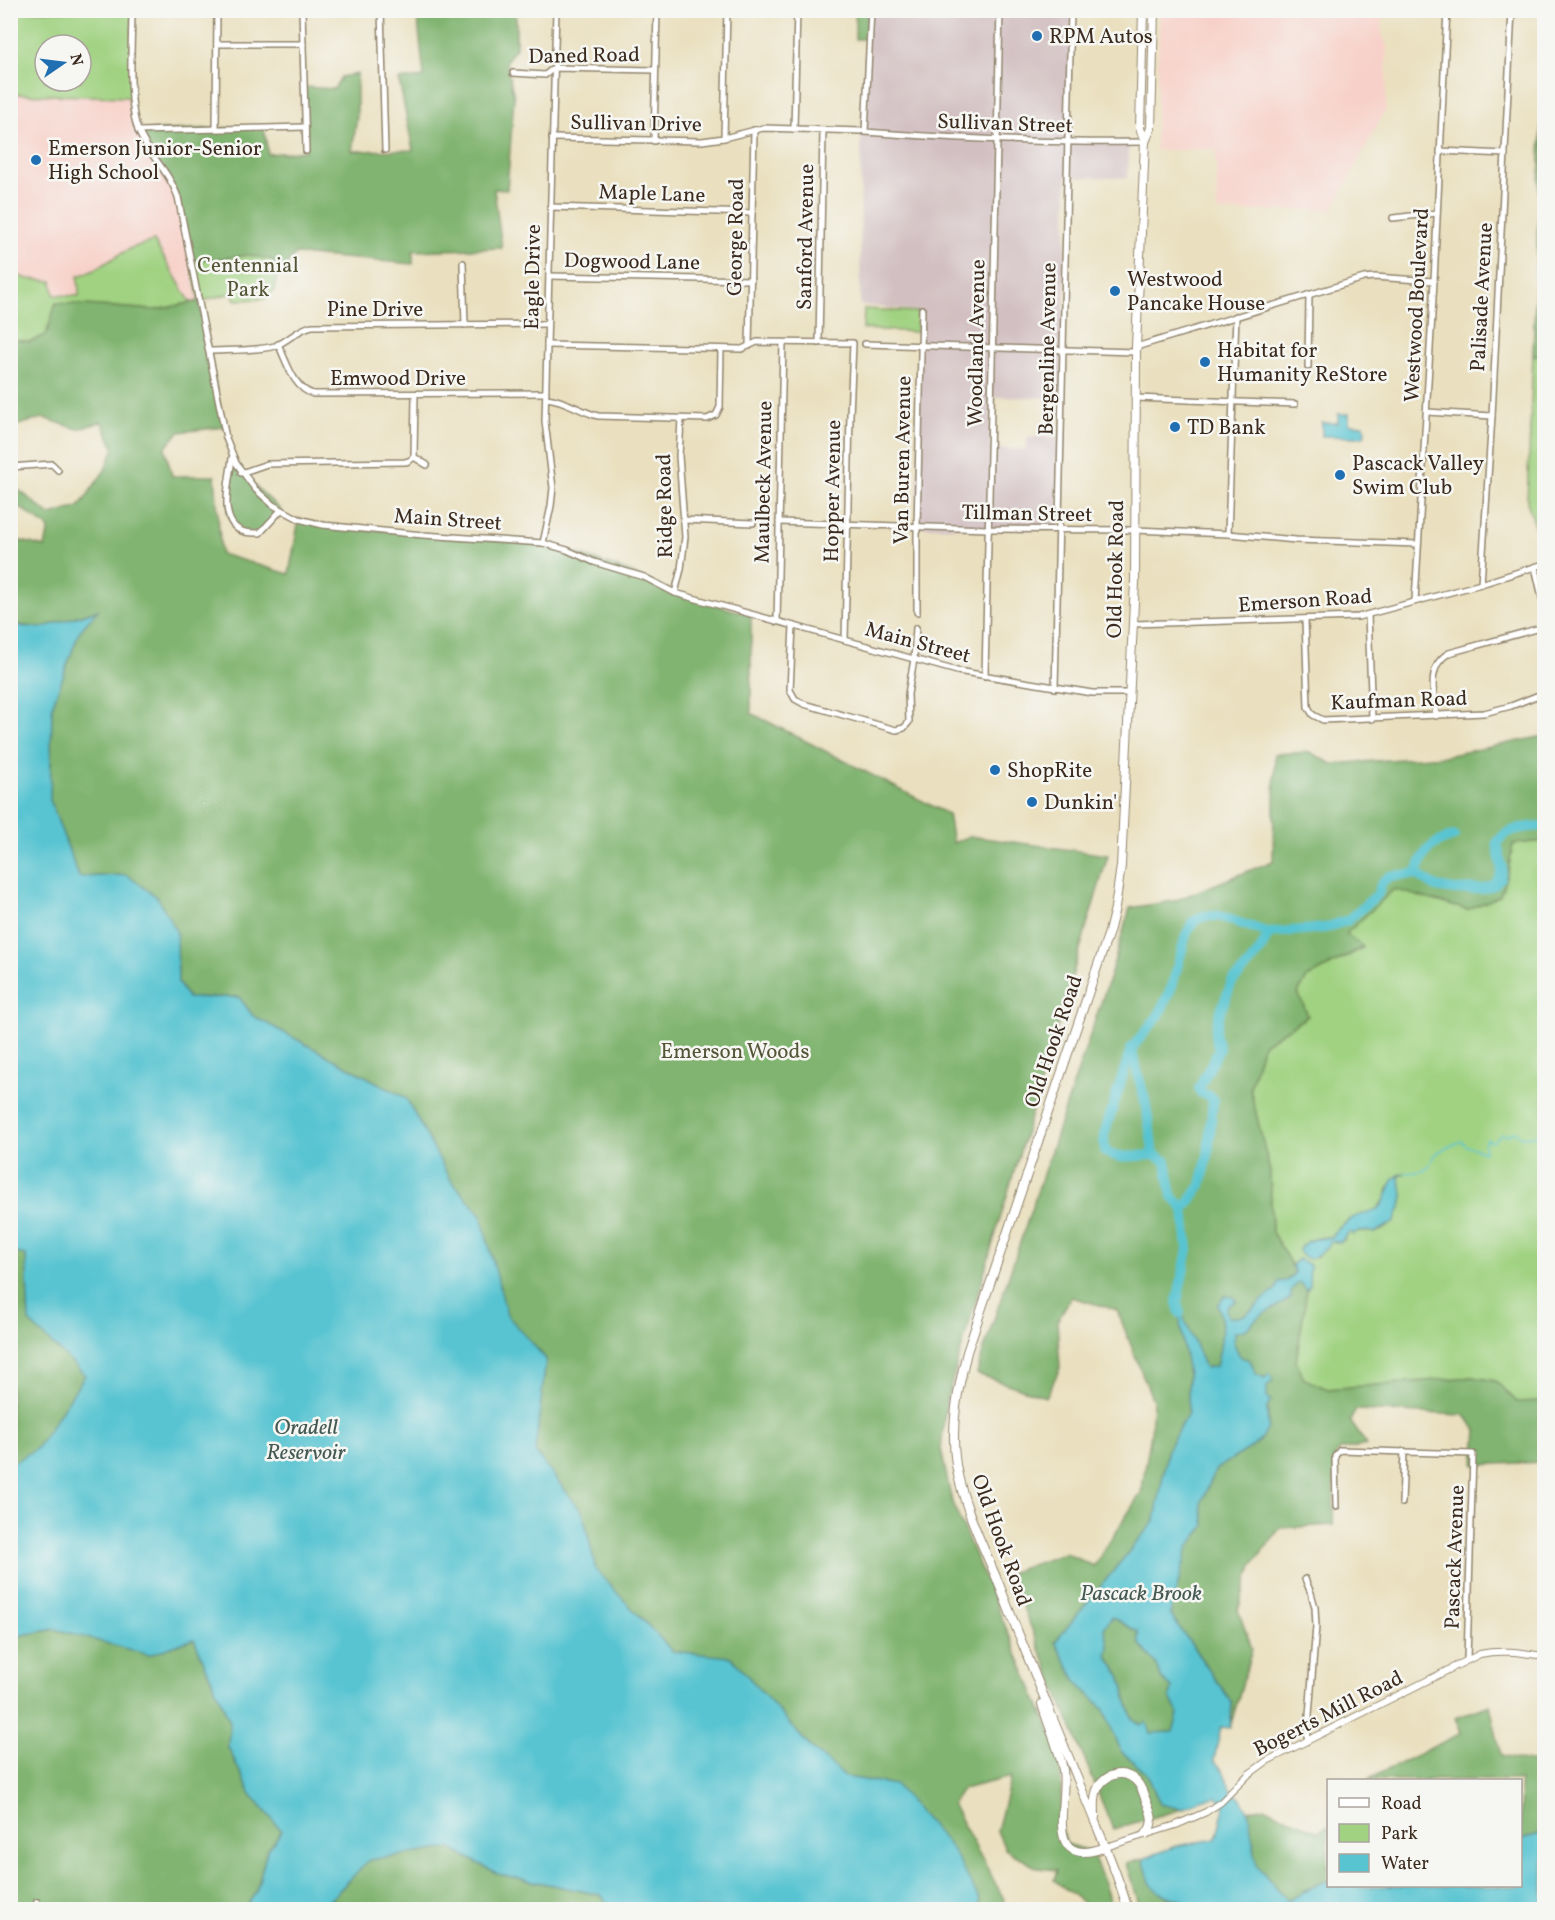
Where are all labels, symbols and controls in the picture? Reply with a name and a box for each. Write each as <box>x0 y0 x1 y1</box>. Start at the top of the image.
place label: RPM Autos <box>1049 23 1153 52</box>
marker: RPM Autos <box>1030 29 1044 43</box>
north arrow <box>33 33 93 93</box>
street label: Daned Road <box>528 41 640 72</box>
text: N <box>64 52 88 69</box>
street label: Sullivan Street <box>937 108 1073 141</box>
street label: Sullivan Drive <box>570 109 702 140</box>
place label: Emerson Junior-Senior High School <box>48 135 262 188</box>
marker: Emerson Junior-Senior High School <box>29 153 43 167</box>
street label: Sanford Avenue <box>791 164 822 311</box>
street label: Maple Lane <box>598 178 706 211</box>
street label: George Road <box>721 178 752 296</box>
street label: Westwood Boulevard <box>1398 207 1437 403</box>
street label: Palisade Avenue <box>1464 222 1501 372</box>
street label: Eagle Drive <box>518 224 549 330</box>
street label: Dogwood Lane <box>564 247 700 278</box>
park label: Centennial Park <box>197 252 299 305</box>
street label: Woodland Avenue <box>962 259 993 427</box>
street label: Bergenline Avenue <box>1032 262 1065 436</box>
place label: Westwood Pancake House <box>1127 266 1265 319</box>
marker: Westwood Pancake House <box>1108 284 1122 298</box>
street label: Pine Drive <box>327 296 423 325</box>
place label: Habitat for Humanity ReStore <box>1217 337 1387 390</box>
marker: Habitat for Humanity ReStore <box>1198 355 1212 369</box>
street label: Emwood Drive <box>330 365 466 394</box>
street label: Van Buren Avenue <box>888 375 919 545</box>
street label: Maulbeck Avenue <box>749 400 780 564</box>
place label: TD Bank <box>1187 414 1266 443</box>
street label: Hopper Avenue <box>818 419 849 563</box>
marker: TD Bank <box>1168 420 1182 434</box>
place label: Pascack Valley Swim Club <box>1352 450 1485 503</box>
street label: Ridge Road <box>650 453 681 559</box>
marker: Pascack Valley Swim Club <box>1333 468 1347 482</box>
street label: Tillman Street <box>961 499 1093 530</box>
street label: Old Hook Road <box>1101 499 1132 639</box>
street label: Main Street <box>393 502 503 539</box>
street label: Emerson Road <box>1237 582 1373 621</box>
street label: Main Street <box>862 615 974 671</box>
street label: Kaufman Road <box>1330 685 1468 718</box>
place label: ShopRite <box>1007 757 1092 786</box>
marker: ShopRite <box>988 763 1002 777</box>
place label: Dunkin' <box>1044 789 1117 818</box>
marker: Dunkin' <box>1025 795 1039 809</box>
street label: Old Hook Road <box>1018 971 1091 1112</box>
park label: Emerson Woods <box>661 1038 809 1067</box>
water label: Oradell Reservoir <box>266 1413 347 1469</box>
street label: Old Hook Road <box>963 1470 1038 1611</box>
street label: Pascack Avenue <box>1438 1484 1473 1630</box>
water label: Pascack Brook <box>1080 1579 1202 1610</box>
street label: Bogerts Mill Road <box>1249 1664 1408 1765</box>
legend <box>1327 1779 1522 1887</box>
text: Road <box>1381 1792 1422 1817</box>
text: Park <box>1381 1822 1418 1847</box>
text: Water <box>1381 1852 1429 1877</box>

